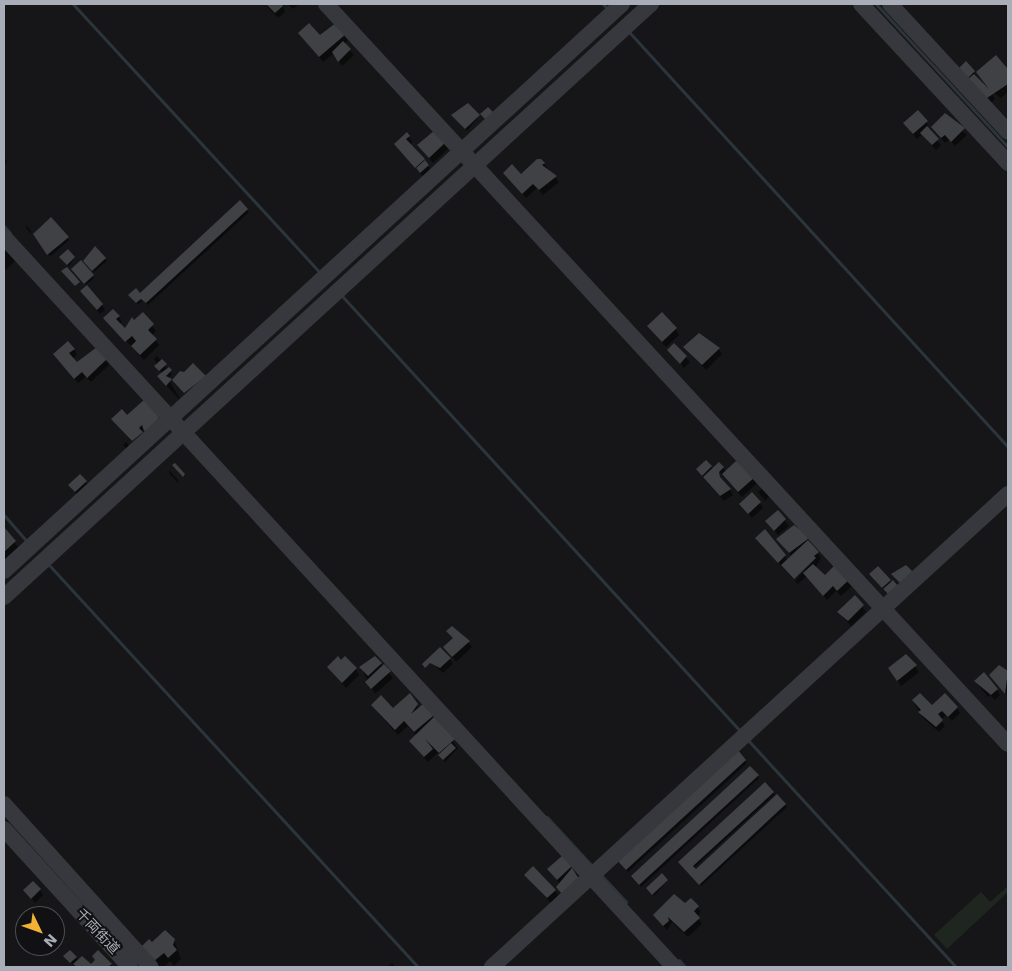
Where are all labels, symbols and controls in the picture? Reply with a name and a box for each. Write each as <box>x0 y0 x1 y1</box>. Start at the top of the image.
street label: 千両街道 <box>73 905 123 957</box>
north arrow <box>15 906 65 956</box>
text: N <box>41 931 60 950</box>

